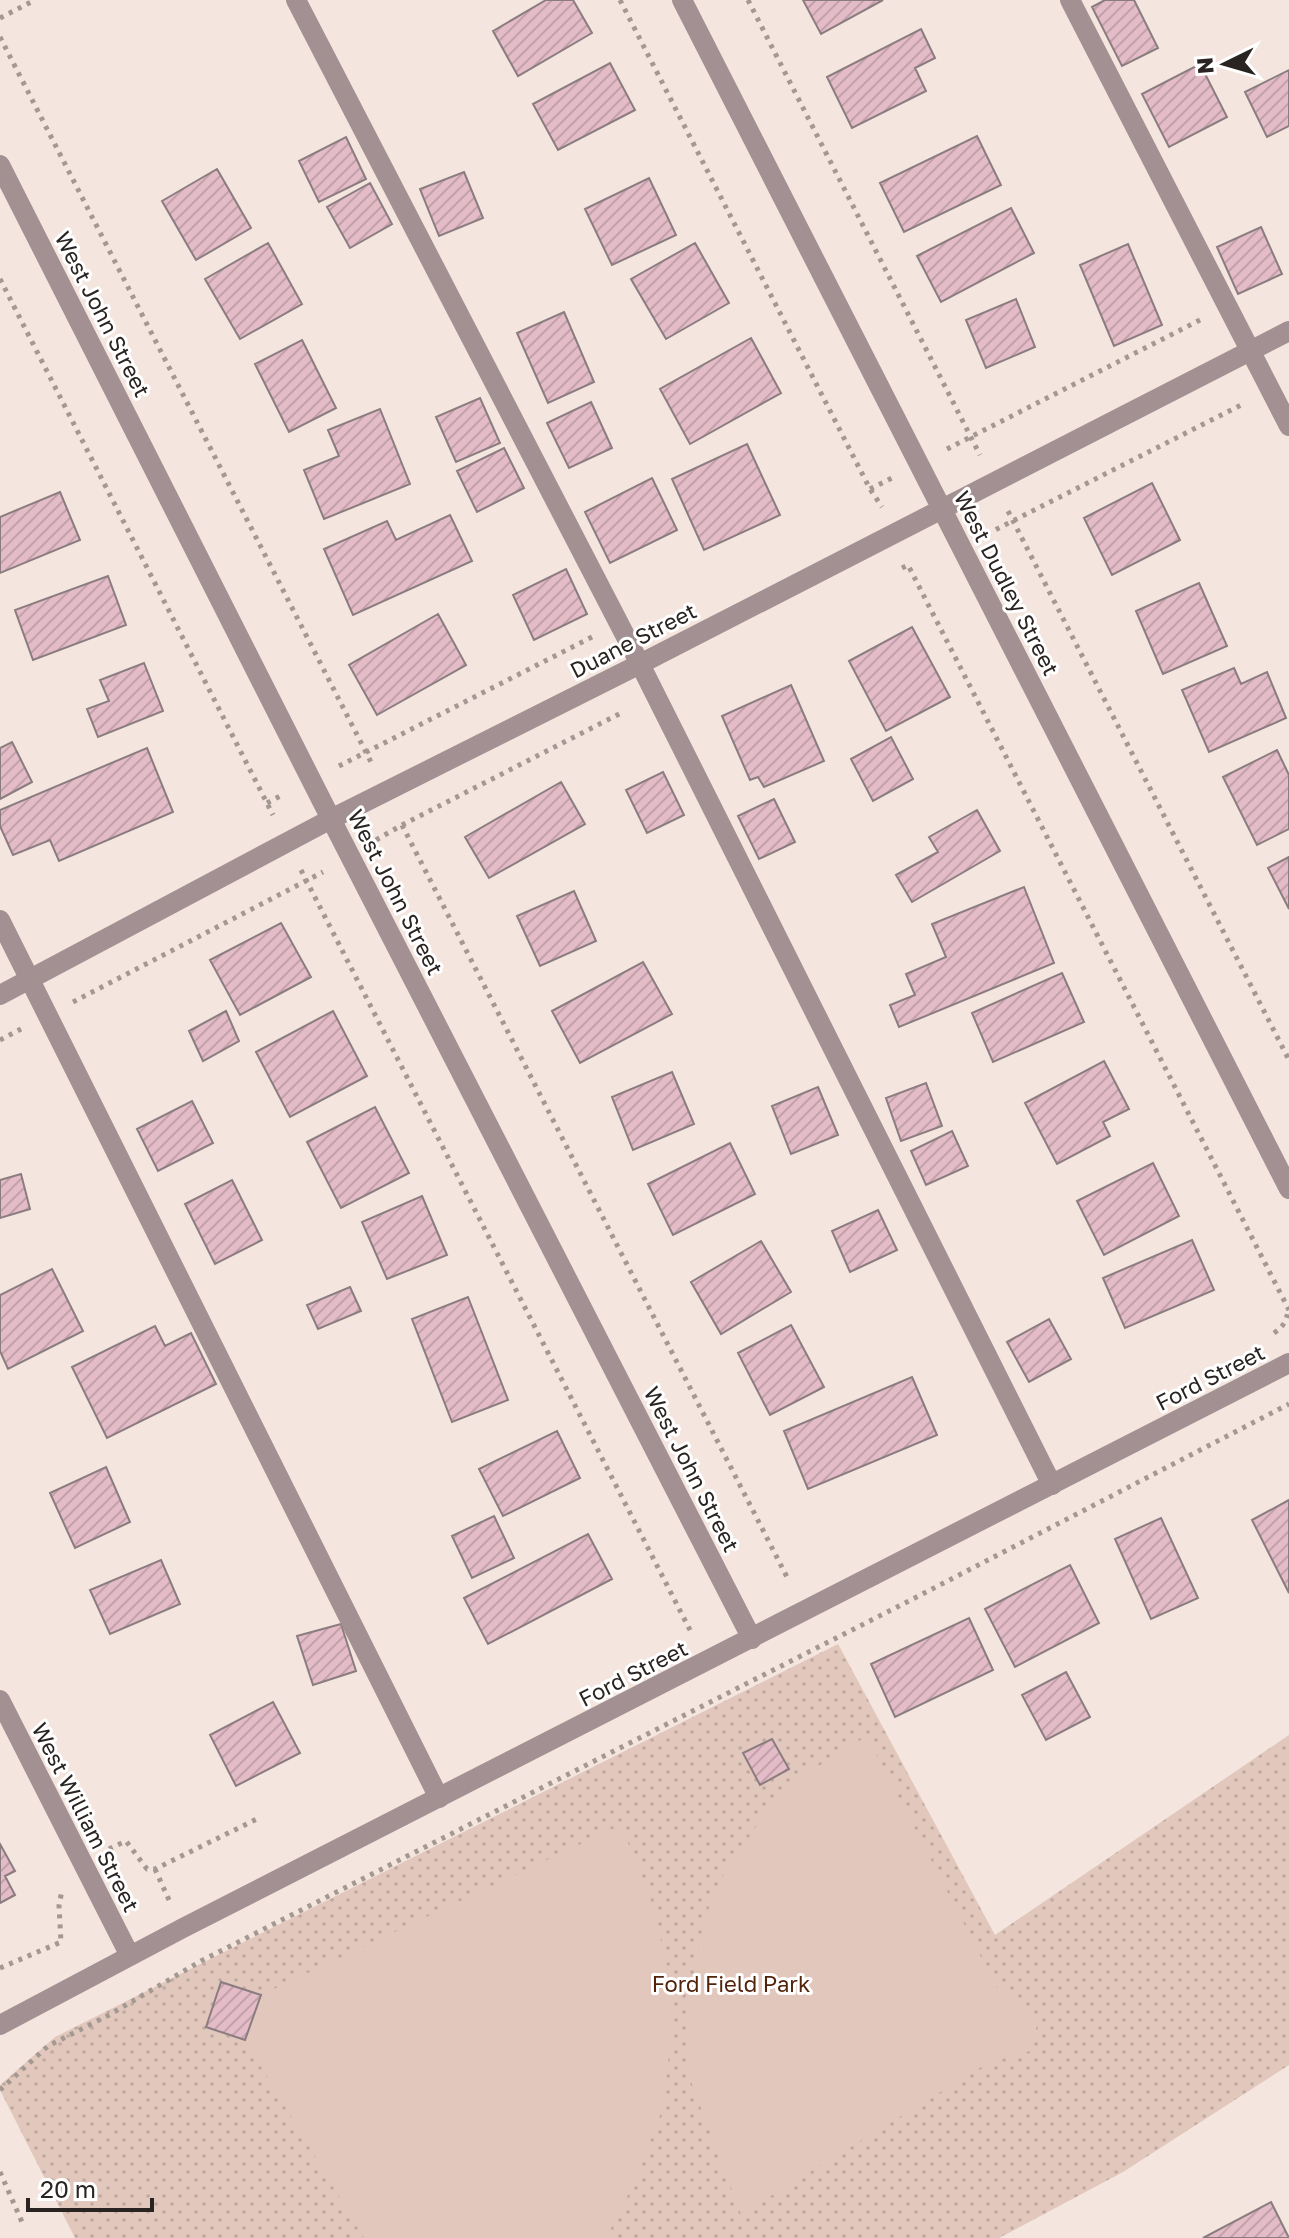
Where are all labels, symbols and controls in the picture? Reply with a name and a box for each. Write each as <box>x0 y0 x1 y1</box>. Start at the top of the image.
north arrow <box>1185 24 1265 104</box>
text: N <box>1190 56 1219 75</box>
street label: West John Street <box>50 227 156 401</box>
street label: West Dudley Street <box>949 486 1065 680</box>
street label: Duane Street <box>565 597 701 683</box>
street label: West John Street <box>343 805 449 979</box>
street label: Ford Street <box>1151 1338 1269 1416</box>
street label: West John Street <box>639 1382 745 1556</box>
street label: Ford Street <box>574 1634 692 1712</box>
street label: West William Street <box>27 1718 145 1916</box>
park label: Ford Field Park <box>652 1970 810 1997</box>
scale bar <box>28 2162 152 2212</box>
text: 20 m <box>40 2174 96 2203</box>

